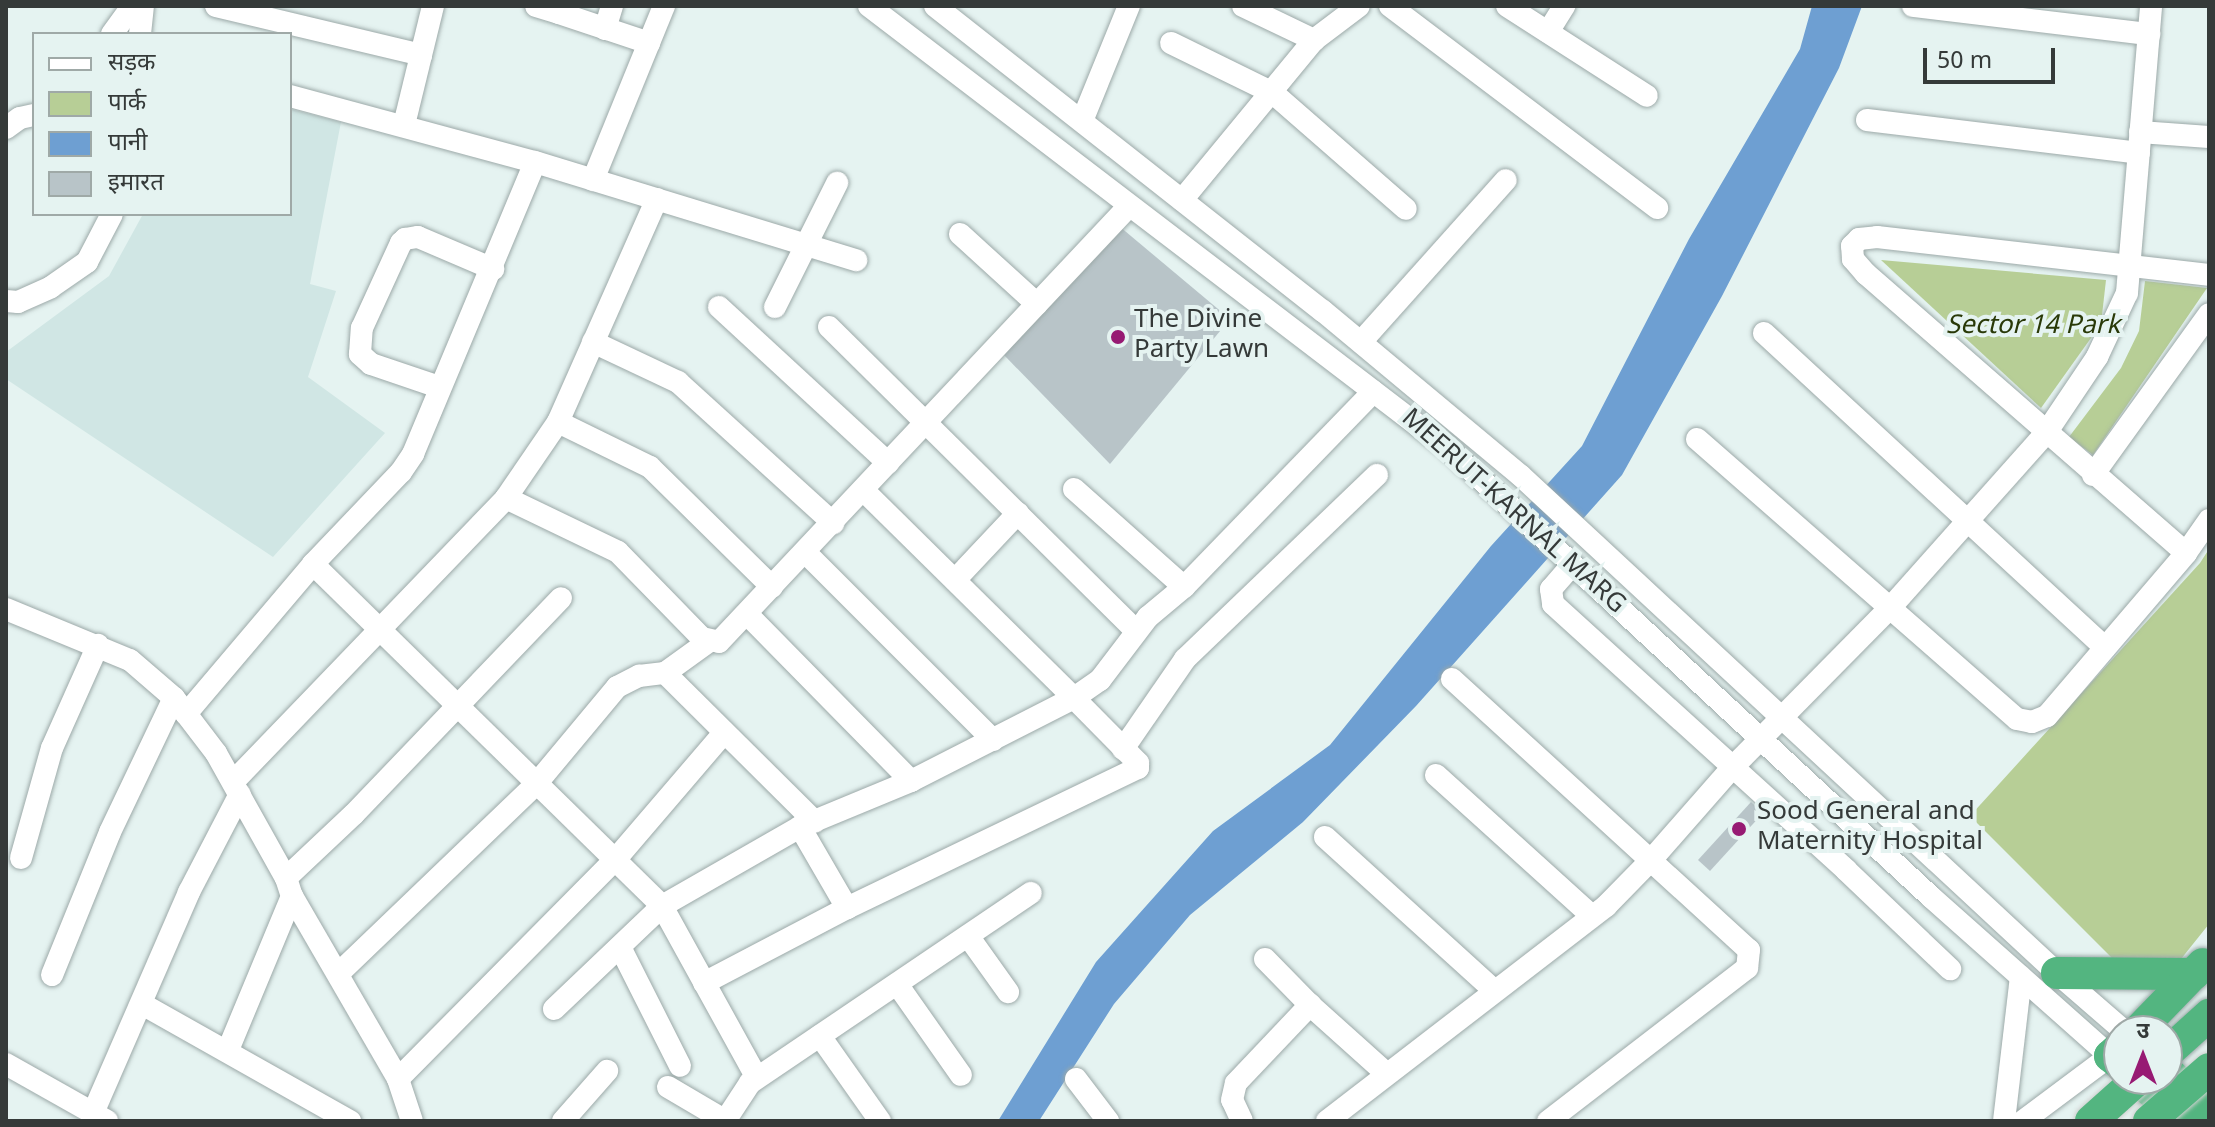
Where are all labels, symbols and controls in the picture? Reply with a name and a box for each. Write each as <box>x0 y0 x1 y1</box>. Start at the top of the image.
legend <box>32 32 292 216</box>
scale bar <box>1927 32 2059 82</box>
text: 50 m <box>1937 46 1992 78</box>
text: सड़क <box>108 48 156 80</box>
text: पार्क <box>108 88 146 120</box>
text: पानी <box>108 128 147 160</box>
text: इमारत <box>108 168 164 200</box>
place label: The Divine Party Lawn <box>1134 306 1269 368</box>
park label: Sector 14 Park <box>1946 312 2120 344</box>
marker: The Divine Party Lawn <box>1109 328 1127 346</box>
street label: MEERUT-KARNAL MARG <box>1393 404 1631 622</box>
place label: Sood General and Maternity Hospital <box>1757 798 1983 860</box>
marker: Sood General and Maternity Hospital <box>1728 818 1750 840</box>
north arrow <box>2103 1015 2183 1095</box>
text: उ <box>2137 1018 2149 1047</box>

